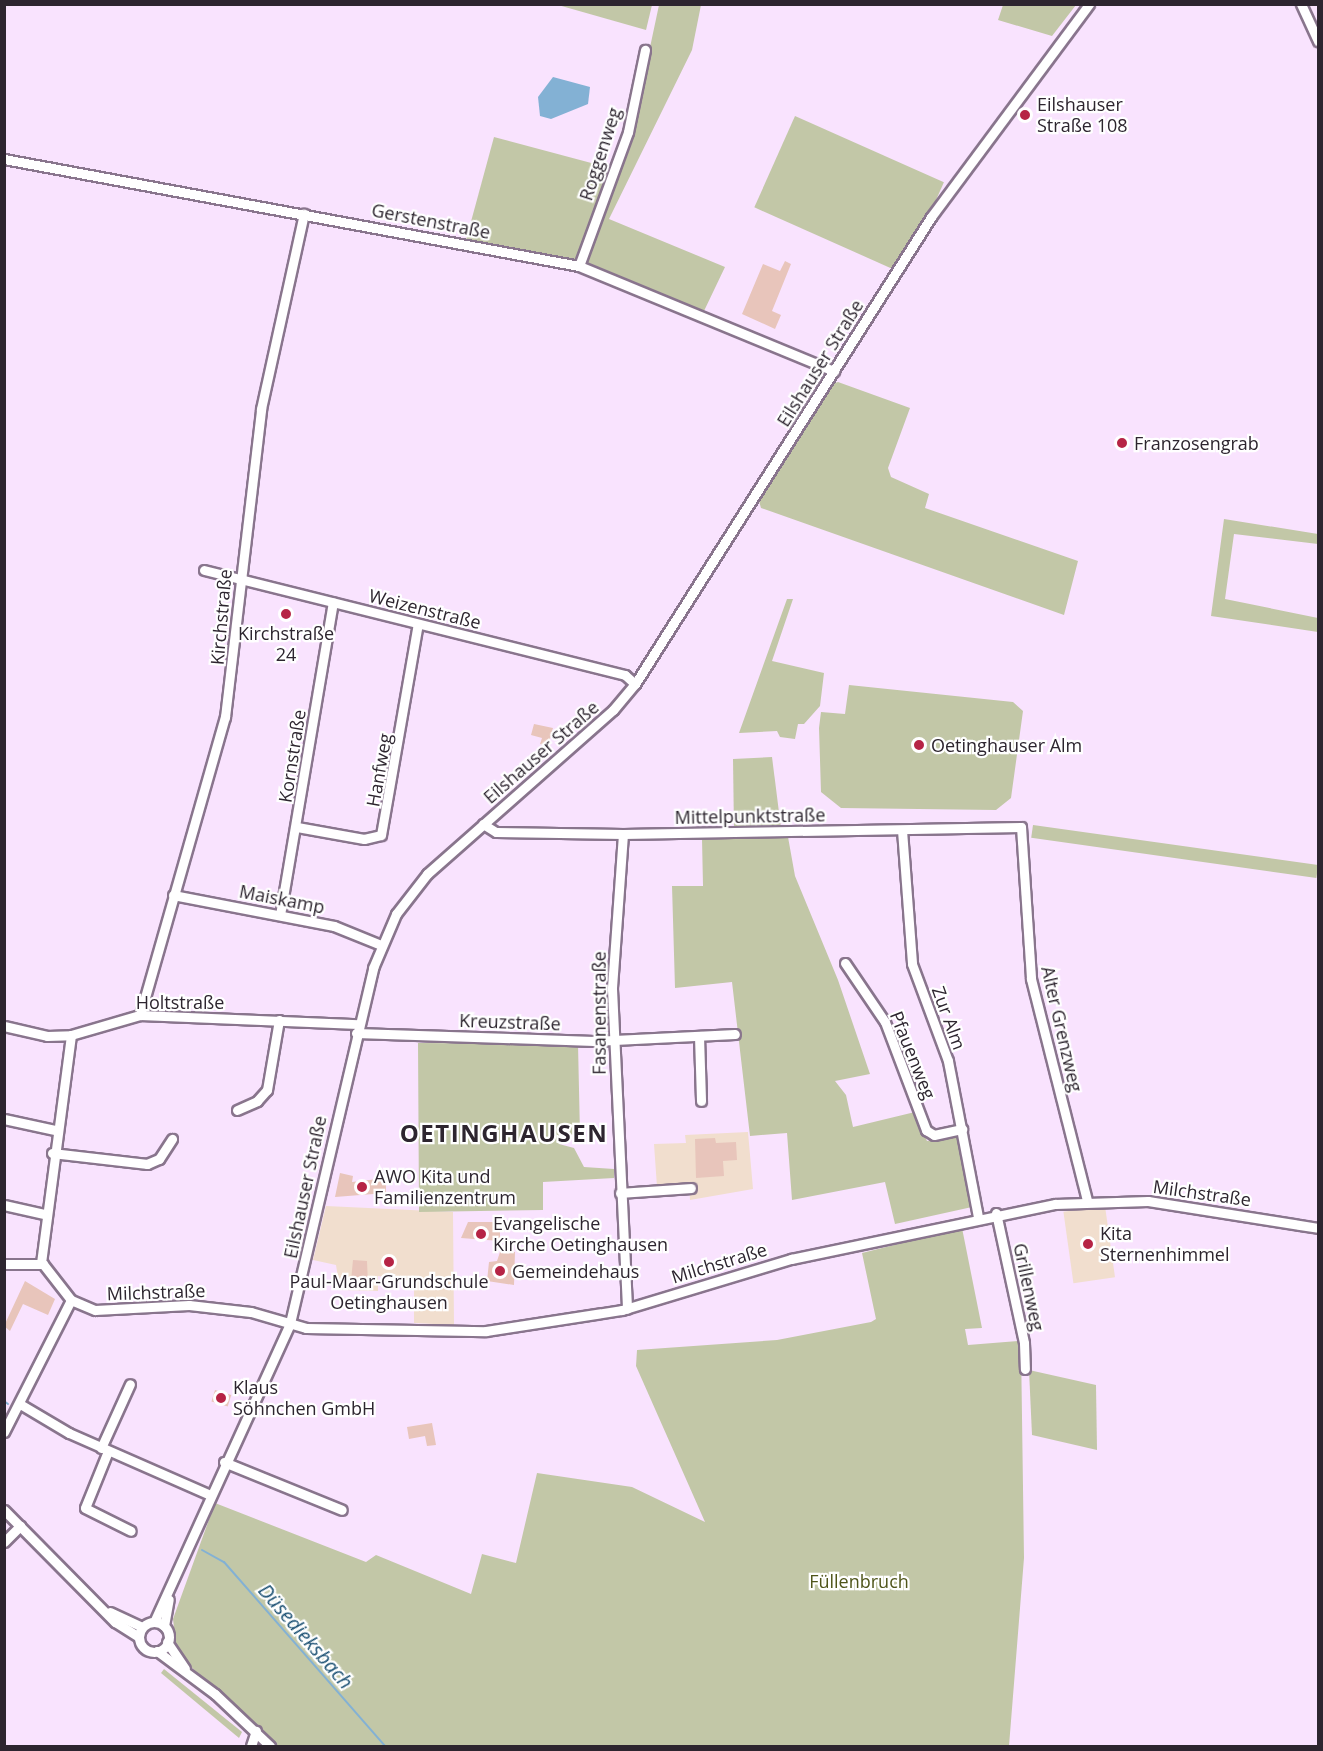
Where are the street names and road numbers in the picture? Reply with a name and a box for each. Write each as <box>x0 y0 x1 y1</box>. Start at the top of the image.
street label: Roggenweg <box>575 105 625 203</box>
street label: Gerstenstraße <box>370 199 492 243</box>
street label: Eilshauser Straße <box>772 296 868 430</box>
street label: Kirchstraße <box>206 568 236 666</box>
street label: Weizenstraße <box>367 585 483 633</box>
street label: Eilshauser Straße <box>479 696 603 808</box>
street label: Kornstraße <box>274 708 310 804</box>
street label: Hanfweg <box>362 732 396 808</box>
street label: Mittelpunktstraße <box>674 804 826 828</box>
street label: Maiskamp <box>238 880 326 918</box>
street label: Fasanenstraße <box>588 951 610 1075</box>
street label: Alter Grenzweg <box>1037 964 1087 1094</box>
street label: Zur Alm <box>928 983 970 1053</box>
street label: Holtstraße <box>136 991 224 1013</box>
street label: Pfauenweg <box>886 1008 940 1102</box>
street label: Kreuzstraße <box>459 1009 561 1035</box>
street label: Eilshauser Straße <box>279 1114 331 1260</box>
street label: Milchstraße <box>1152 1175 1252 1211</box>
street label: Milchstraße <box>669 1238 769 1288</box>
street label: Grillenweg <box>1009 1241 1049 1333</box>
street label: Milchstraße <box>106 1279 206 1305</box>

